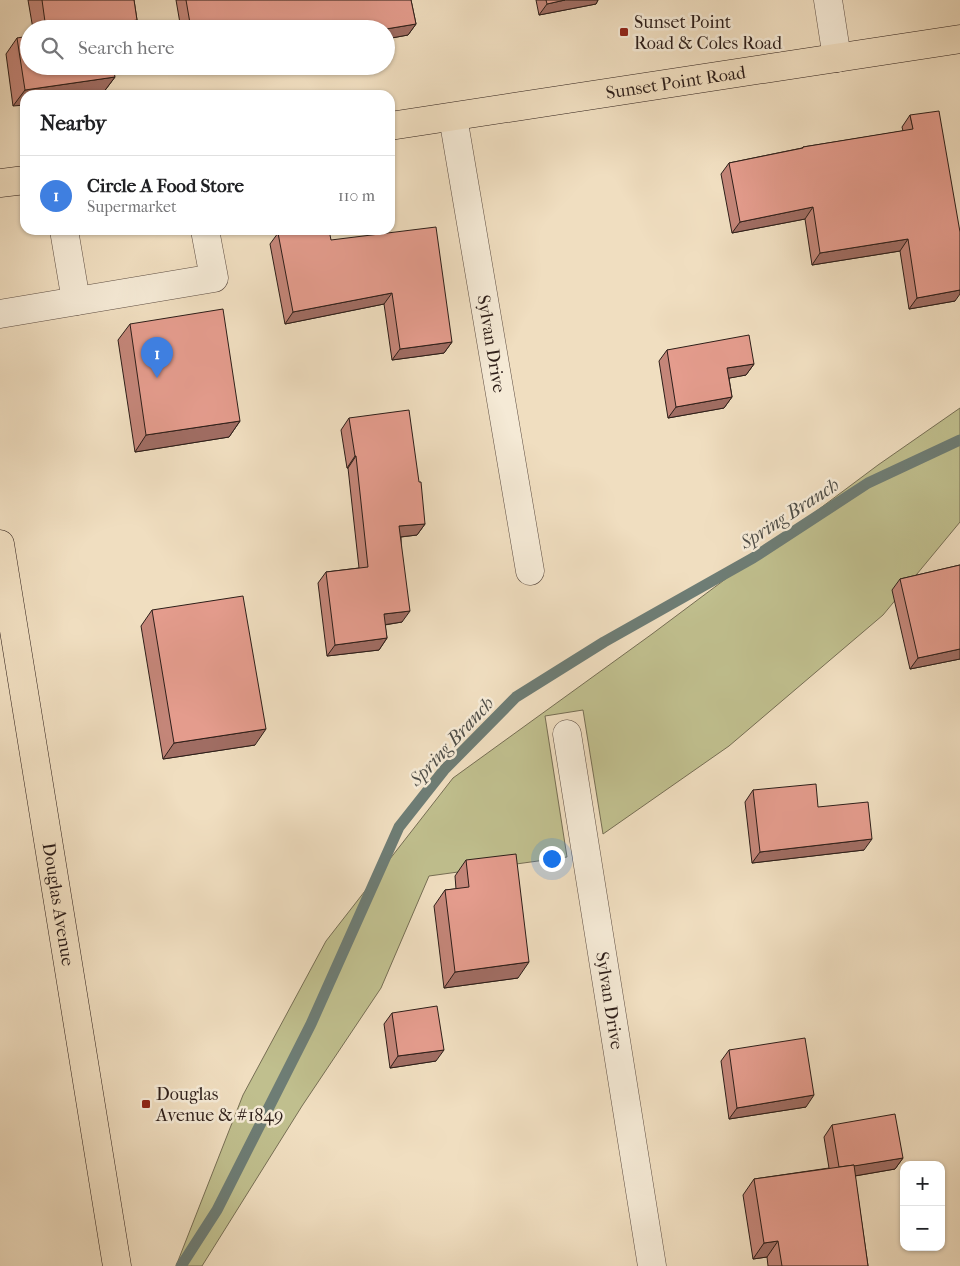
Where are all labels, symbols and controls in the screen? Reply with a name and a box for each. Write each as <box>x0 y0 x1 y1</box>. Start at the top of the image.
place label: Sunset Point Road & Coles Road <box>634 12 782 54</box>
search box <box>20 20 395 75</box>
marker: Sunset Point Road & Coles Road <box>618 26 630 38</box>
icon: search <box>38 34 66 62</box>
text: Search here <box>78 37 174 59</box>
street label: Sunset Point Road <box>604 62 747 104</box>
text: Nearby <box>40 111 106 135</box>
text: Circle A Food Store <box>87 175 244 197</box>
text: 1 <box>53 186 59 205</box>
text: 110 m <box>338 186 375 205</box>
text: Supermarket <box>87 197 177 216</box>
street label: Sylvan Drive <box>472 293 510 394</box>
pin: 1 <box>141 337 173 378</box>
water label: Spring Branch <box>735 474 843 555</box>
water label: Spring Branch <box>404 692 499 792</box>
street label: Douglas Avenue <box>38 841 78 968</box>
your location <box>539 846 565 872</box>
street label: Sylvan Drive <box>591 950 627 1051</box>
place label: Douglas Avenue & #1849 <box>155 1084 283 1126</box>
marker: Douglas Avenue & #1849 <box>140 1098 152 1110</box>
map controls <box>900 1161 945 1251</box>
button: + <box>900 1161 945 1206</box>
button: − <box>900 1206 945 1251</box>

